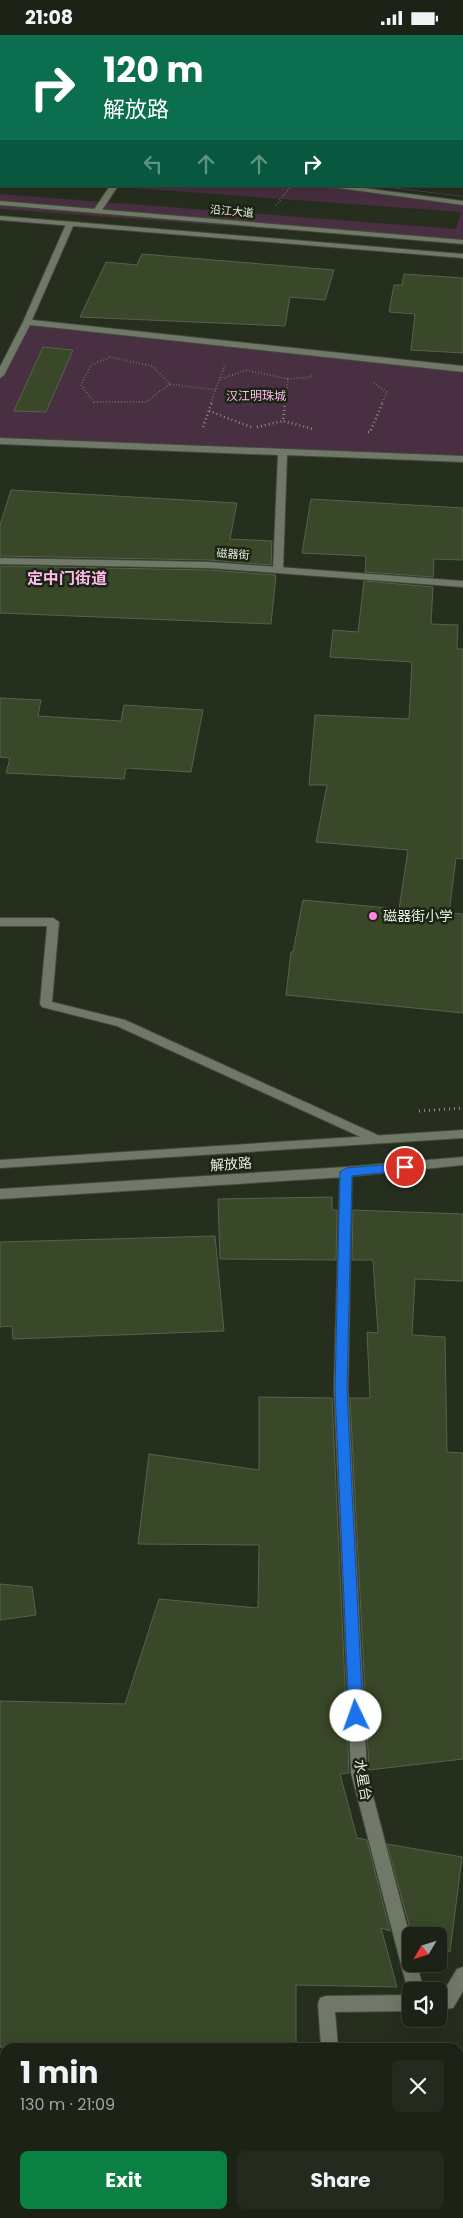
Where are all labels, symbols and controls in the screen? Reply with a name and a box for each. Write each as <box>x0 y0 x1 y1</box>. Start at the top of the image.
text: 21:08 <box>25 4 73 31</box>
text: 120 m <box>103 45 203 94</box>
icon: right <box>20 55 85 120</box>
text: 解放路 <box>103 94 169 125</box>
icon: left <box>139 150 167 178</box>
icon: ahead <box>192 150 220 178</box>
icon: ahead <box>245 150 273 178</box>
icon: right <box>298 150 326 178</box>
street label: 沿江大道 <box>209 201 255 221</box>
district label: 汉江明珠城 <box>226 387 286 404</box>
street label: 磁器街 <box>216 545 250 563</box>
district label: 定中门街道 <box>27 567 107 590</box>
place label: 磁器街小学 <box>383 906 453 926</box>
marker: 磁器街小学 <box>367 910 379 922</box>
pin <box>384 1146 426 1188</box>
street label: 解放路 <box>209 1153 253 1175</box>
icon: arrive <box>391 1153 419 1181</box>
position arrow <box>329 1689 381 1741</box>
street label: 水星台 <box>350 1758 376 1802</box>
north arrow <box>402 1927 448 1973</box>
map controls <box>402 1927 447 2027</box>
button: sound <box>402 1982 447 2027</box>
text: 1 min <box>20 2051 98 2094</box>
button: close <box>392 2060 444 2112</box>
text: 130 m · 21:09 <box>20 2093 115 2116</box>
button: Exit <box>20 2151 227 2209</box>
button: Share <box>237 2151 444 2209</box>

